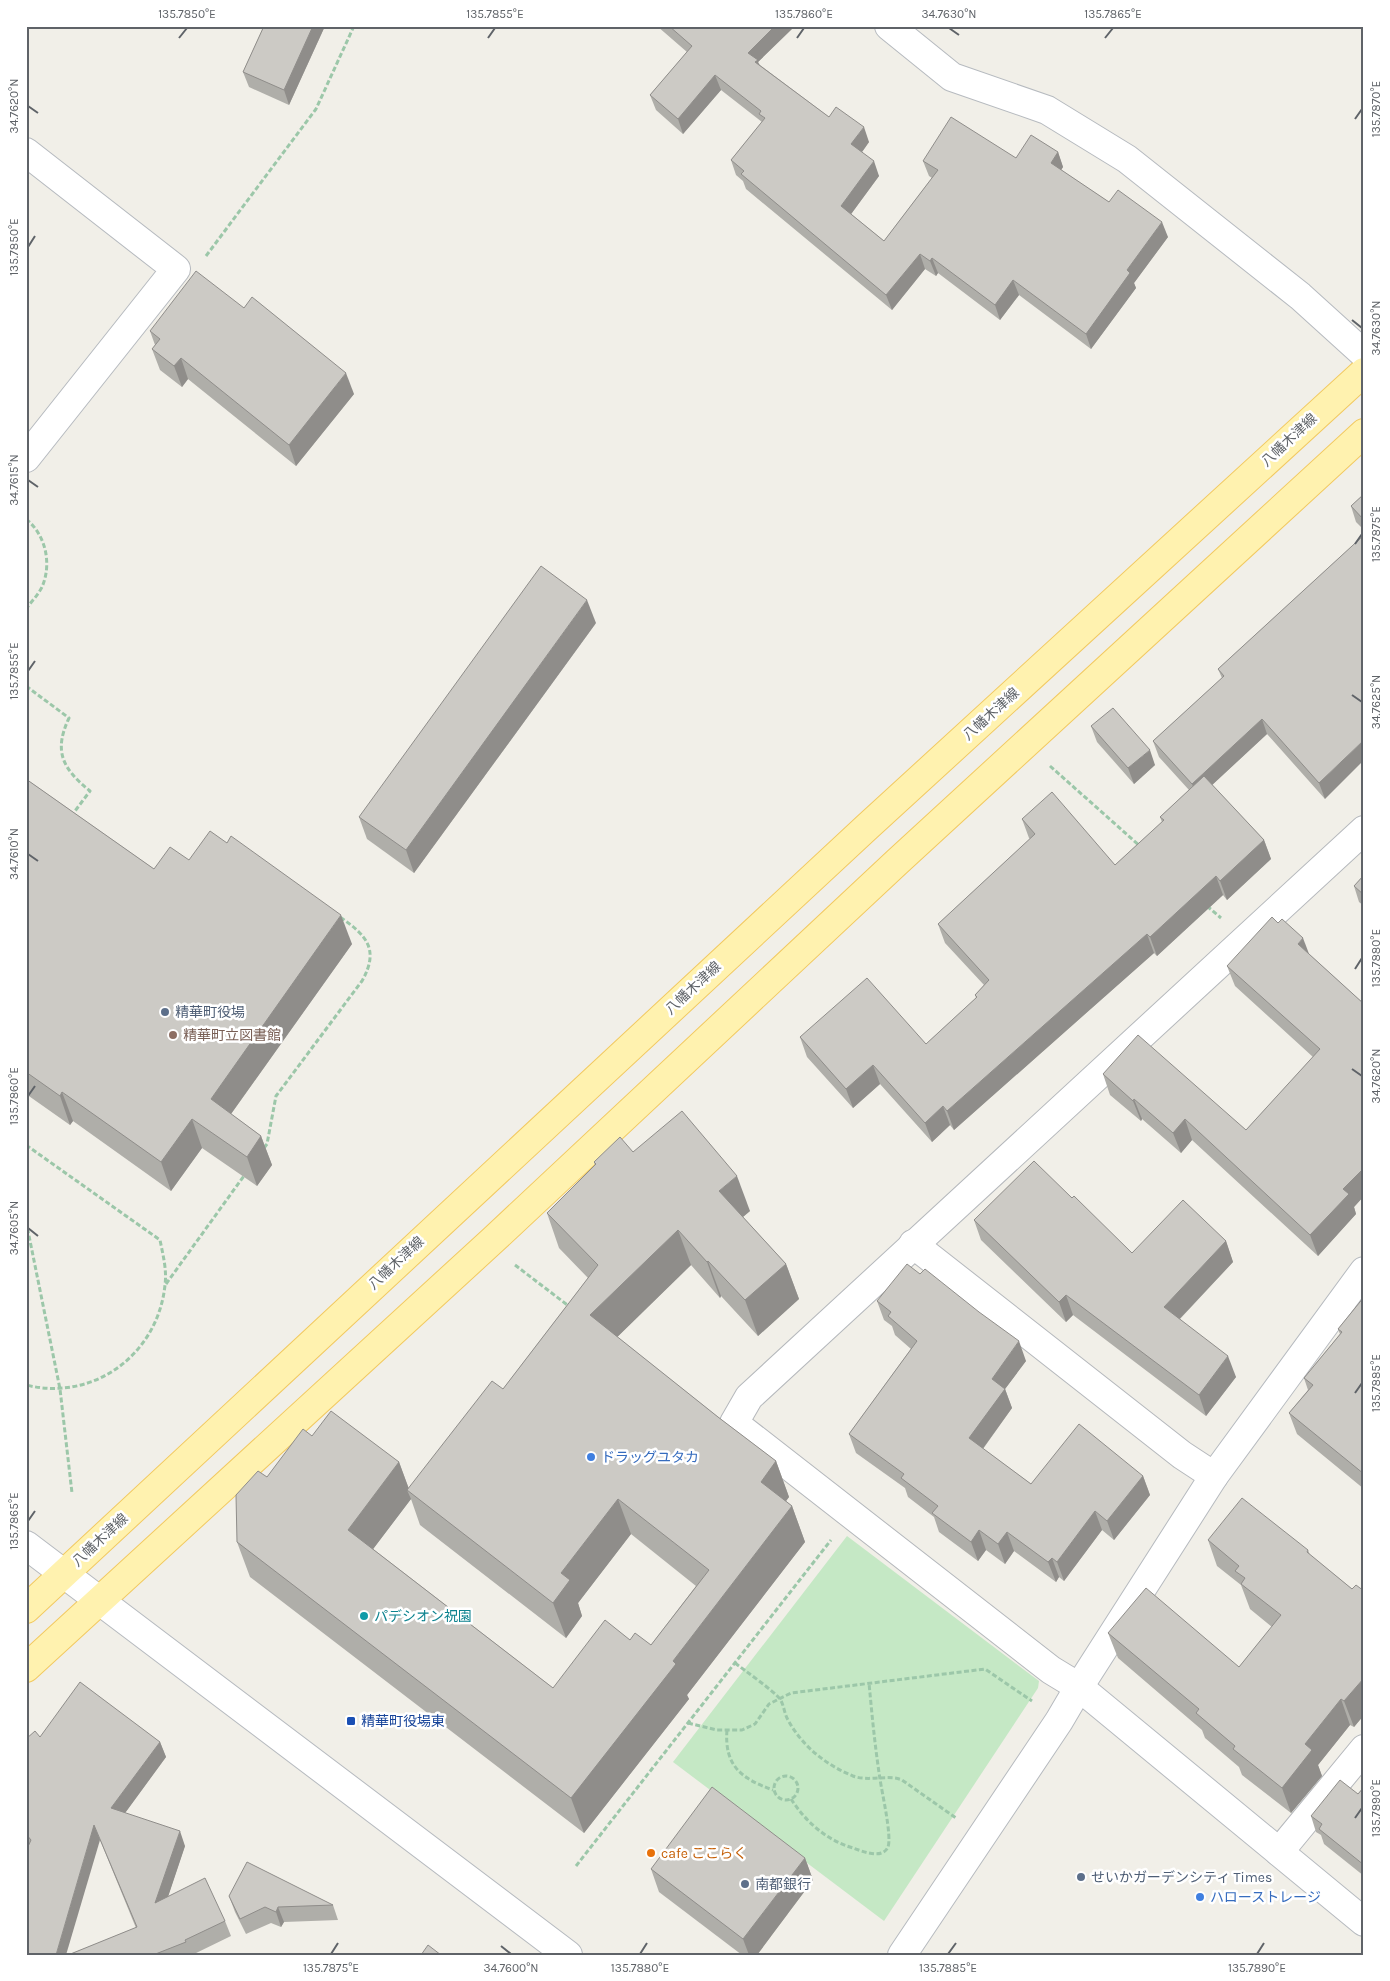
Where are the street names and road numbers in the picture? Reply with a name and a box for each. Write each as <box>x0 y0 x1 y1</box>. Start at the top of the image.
street label: 八幡木津線 <box>1258 410 1320 470</box>
street label: 八幡木津線 <box>959 684 1023 744</box>
street label: 八幡木津線 <box>662 958 724 1018</box>
street label: 八幡木津線 <box>365 1233 427 1293</box>
street label: 八幡木津線 <box>69 1510 131 1570</box>

